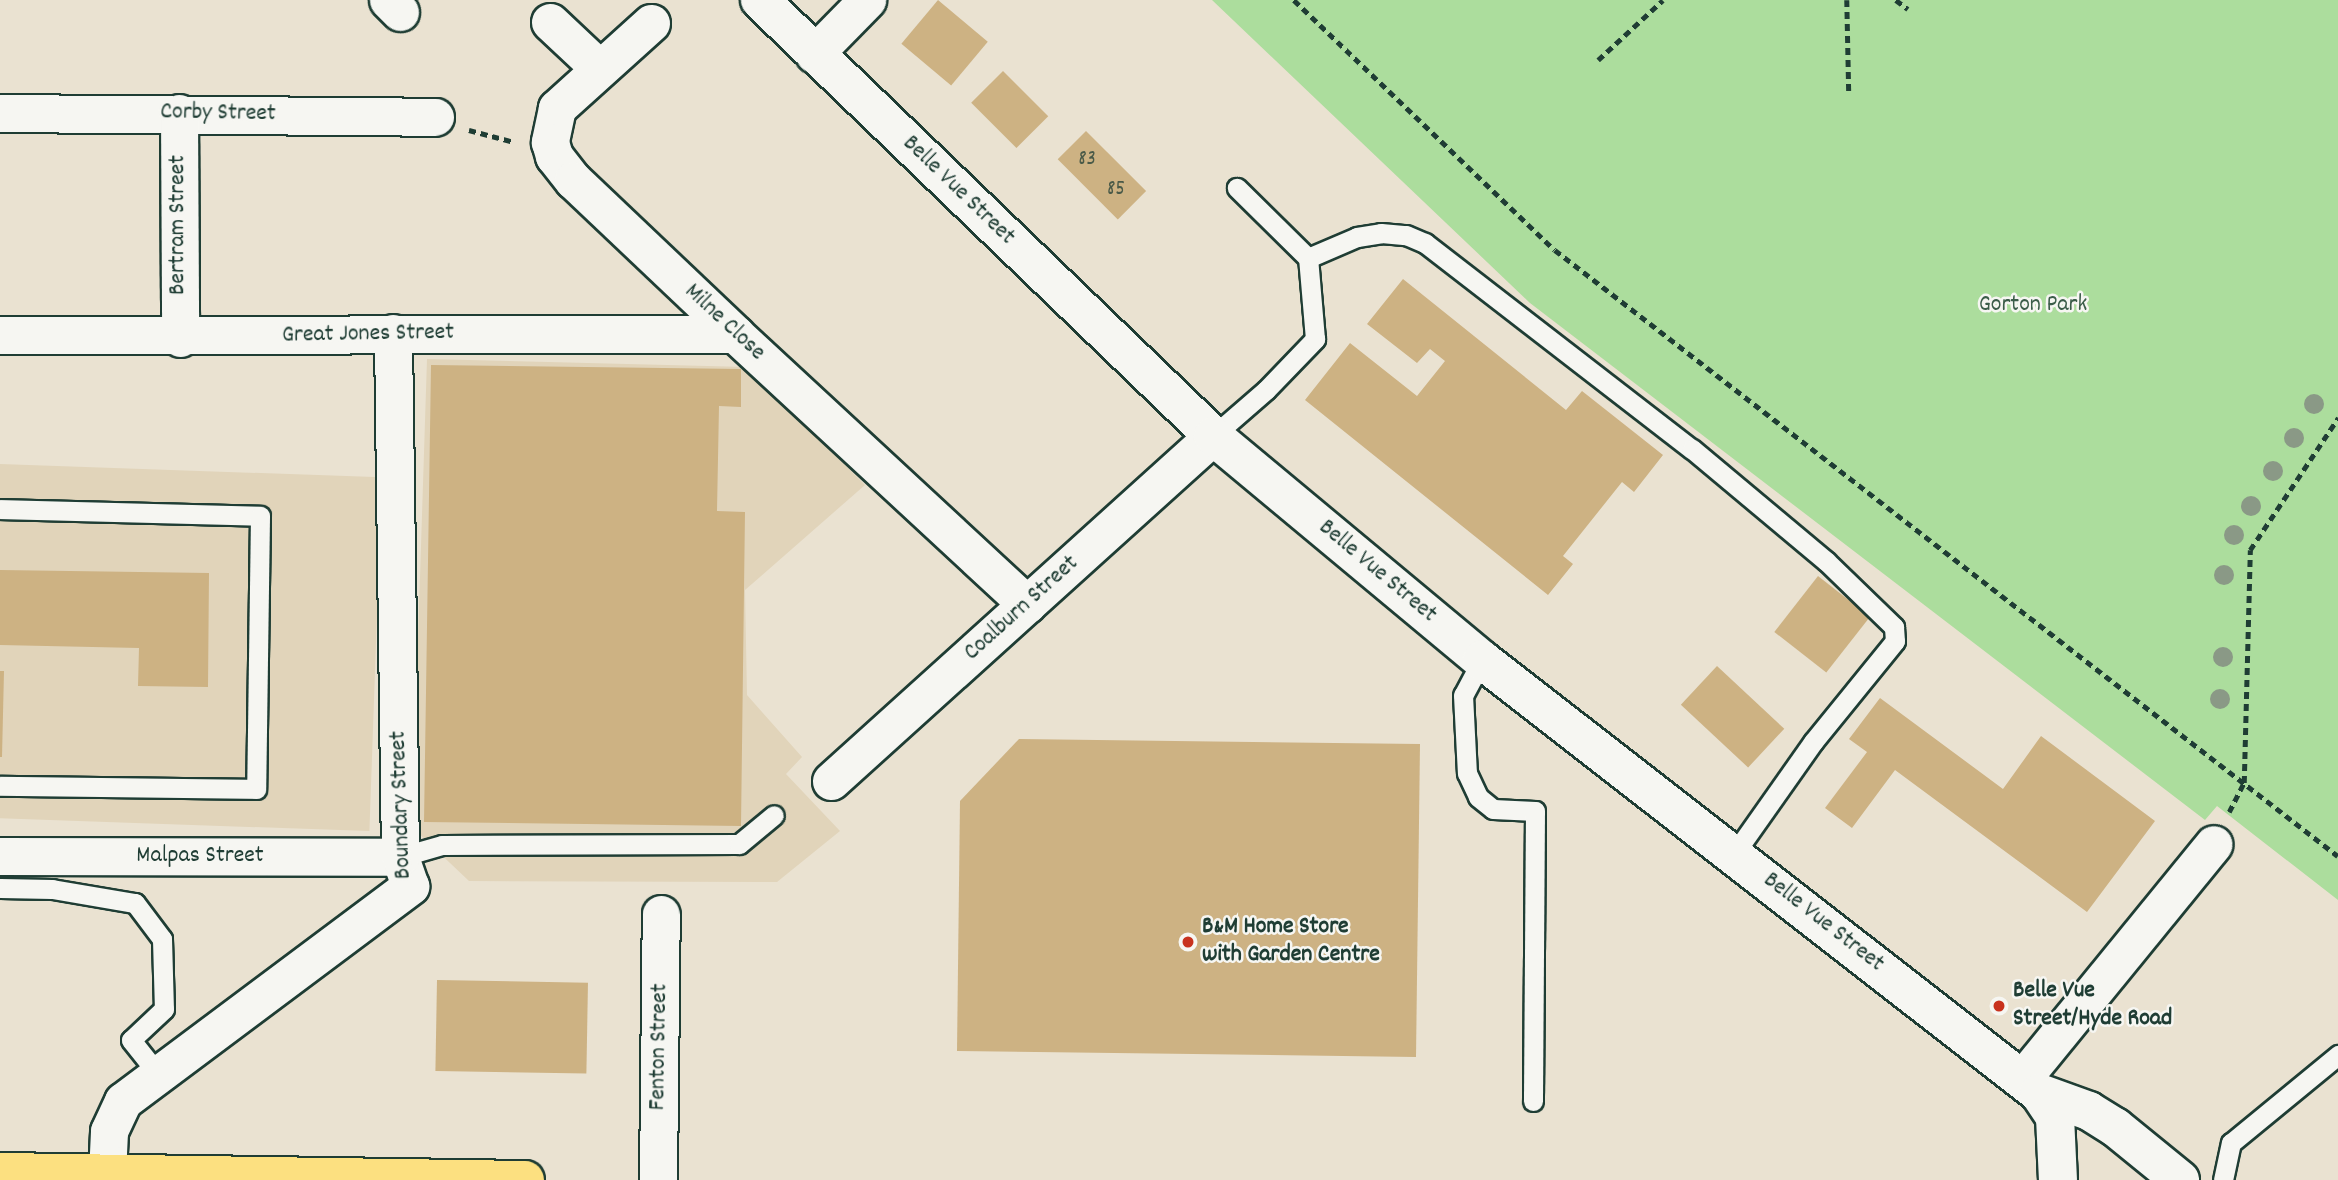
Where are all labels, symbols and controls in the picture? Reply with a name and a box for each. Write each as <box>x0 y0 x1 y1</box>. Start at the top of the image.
street label: Corby Street <box>160 99 276 129</box>
street label: Belle Vue Street <box>896 130 1020 252</box>
house number: 83 <box>1078 147 1096 173</box>
street label: Bertram Street <box>165 155 193 295</box>
house number: 85 <box>1107 177 1125 203</box>
street label: Milne Close <box>678 278 770 368</box>
park label: Gorton Park <box>1979 292 2087 320</box>
street label: Great Jones Street <box>282 319 454 351</box>
street label: Belle Vue Street <box>1312 514 1442 630</box>
street label: Coalburn Street <box>959 550 1085 668</box>
street label: Boundary Street <box>385 730 419 880</box>
street label: Malpas Street <box>136 843 264 871</box>
street label: Belle Vue Street <box>1757 867 1889 979</box>
place label: B&M Home Store with Garden Centre <box>1202 914 1380 970</box>
marker: B&M Home Store with Garden Centre <box>1180 934 1196 950</box>
place label: Belle Vue Street/Hyde Road <box>2013 978 2172 1034</box>
street label: Fenton Street <box>644 983 676 1111</box>
marker: Belle Vue Street/Hyde Road <box>1991 998 2007 1014</box>

